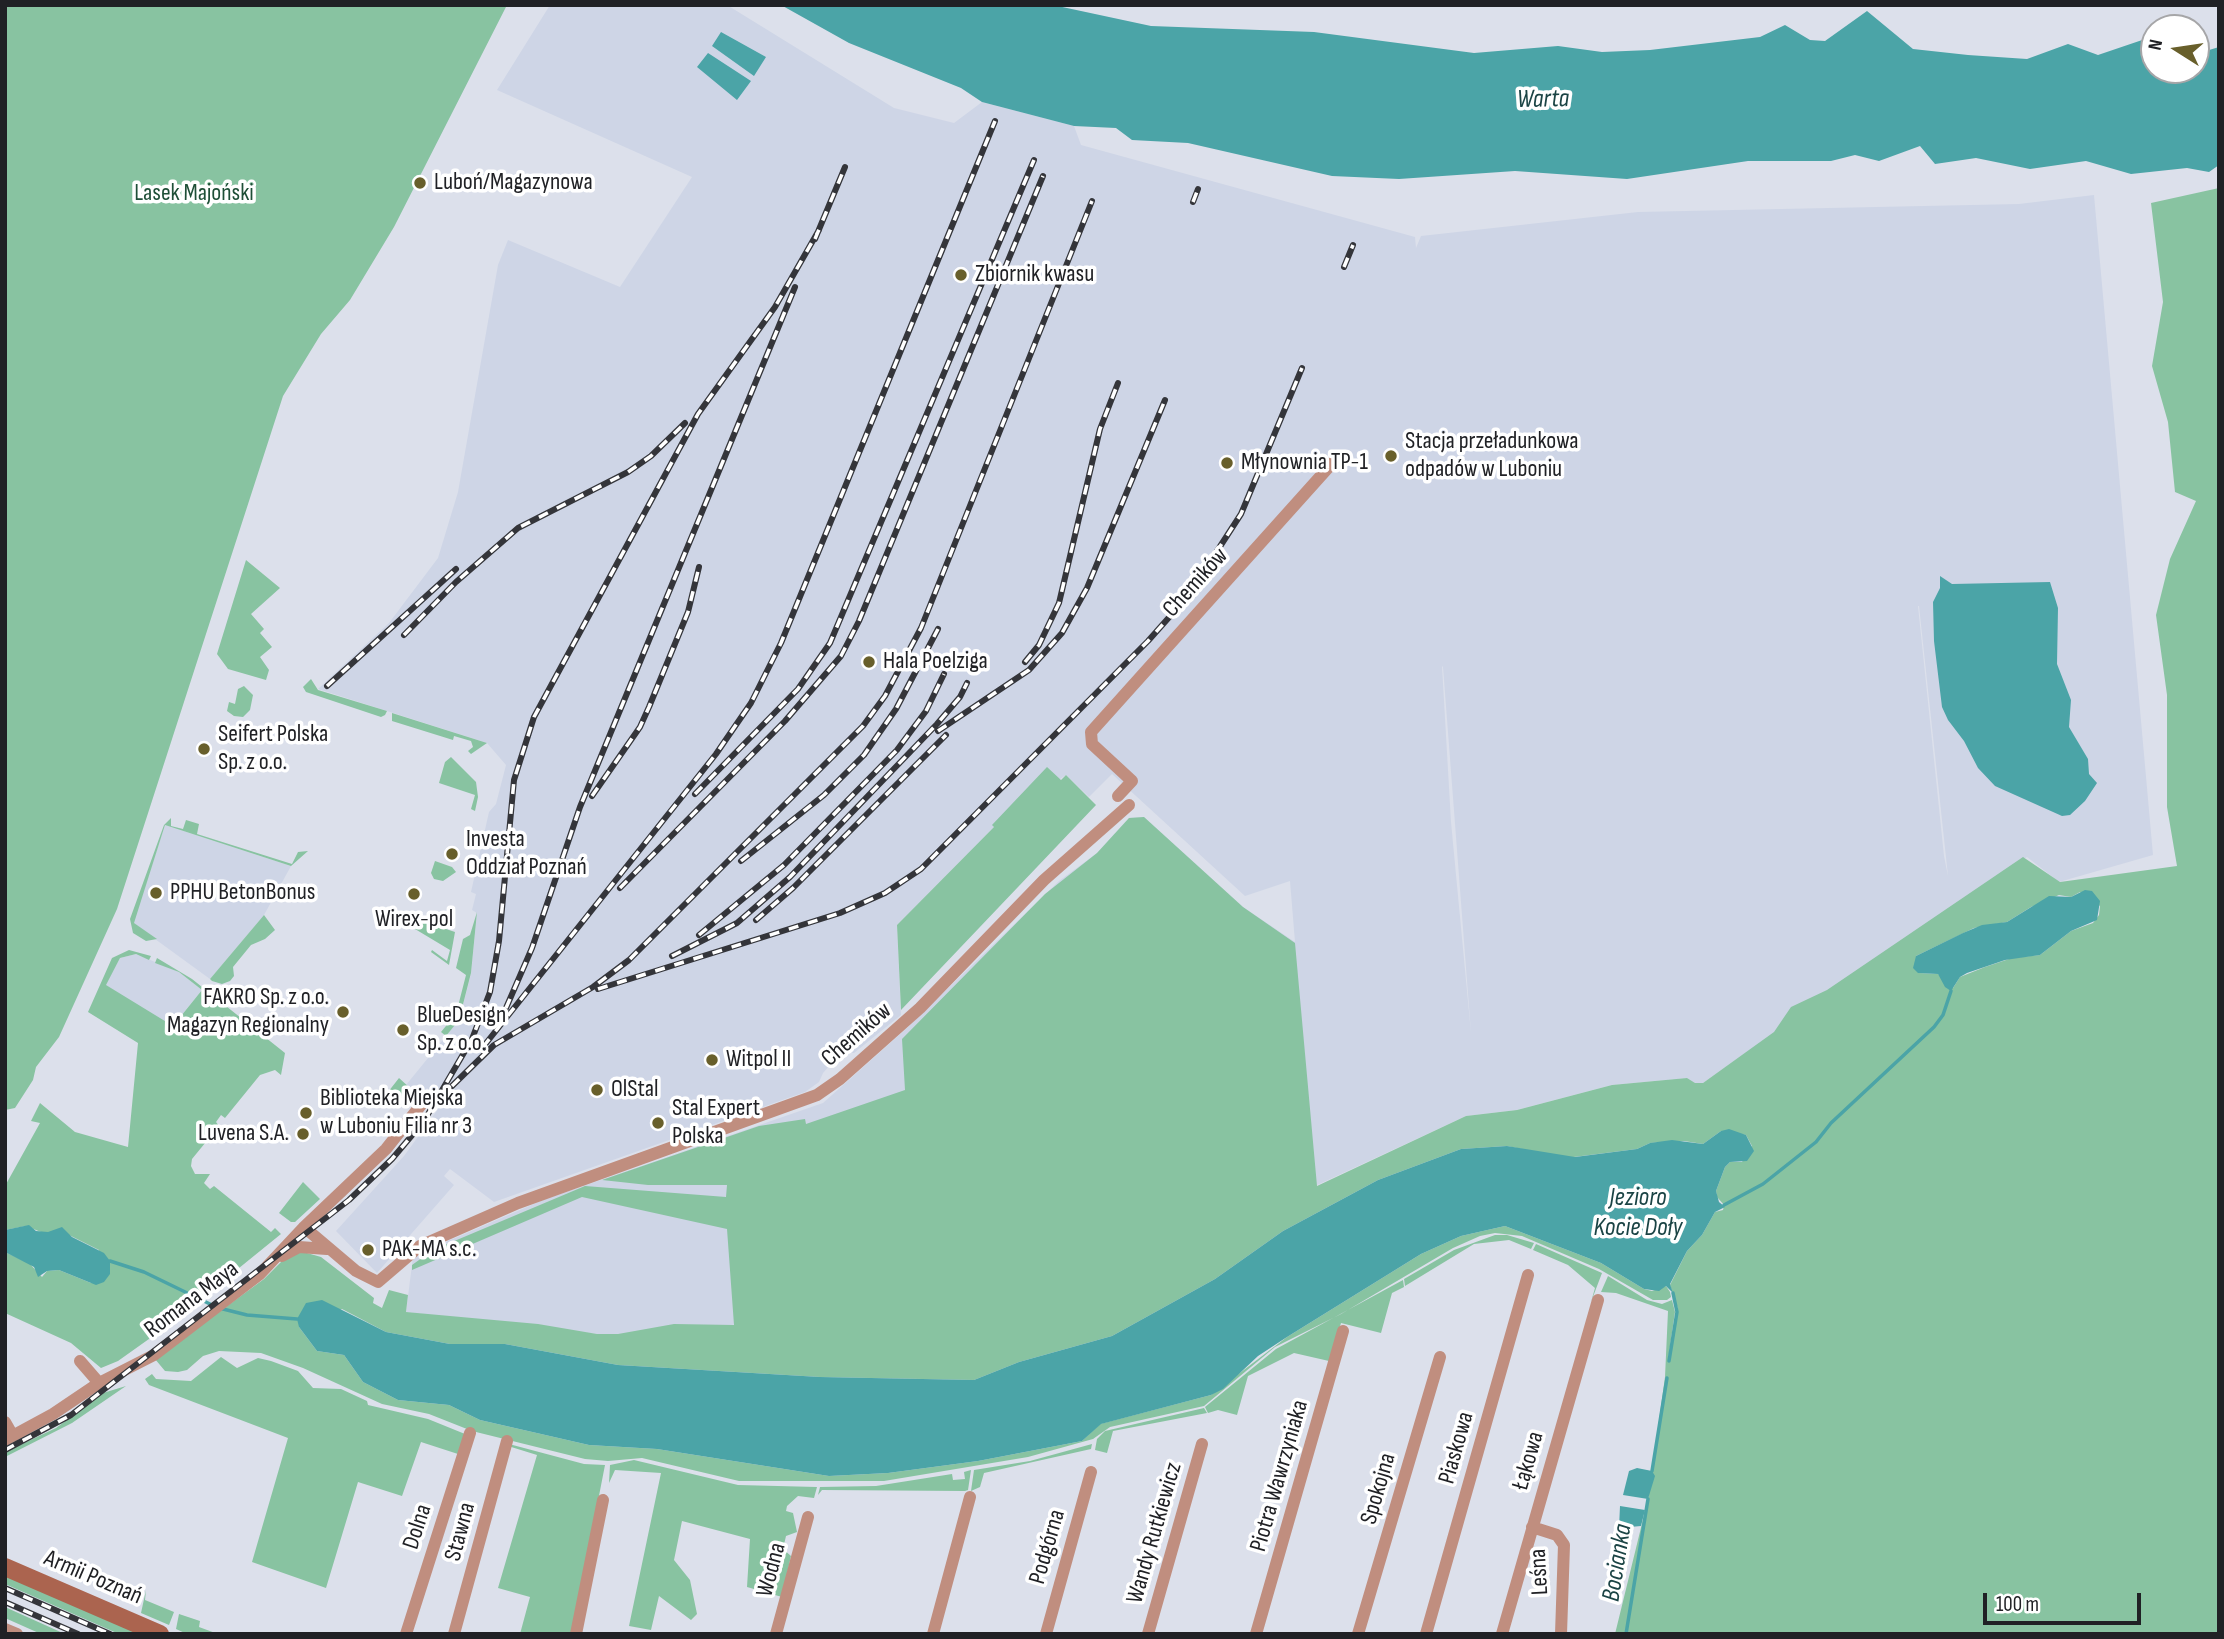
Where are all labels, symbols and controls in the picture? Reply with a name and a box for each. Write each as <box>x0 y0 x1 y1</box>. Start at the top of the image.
north arrow <box>2140 14 2210 84</box>
text: N <box>2144 38 2168 52</box>
water label: Warta <box>1517 84 1569 116</box>
place label: Luboń/Magazynowa <box>434 169 593 197</box>
marker: Luboń/Magazynowa <box>412 175 428 191</box>
park label: Lasek Majoński <box>134 180 254 208</box>
place label: Zbiornik kwasu <box>975 261 1094 289</box>
marker: Zbiornik kwasu <box>953 267 969 283</box>
place label: Stacja przeładunkowa odpadów w Luboniu <box>1405 428 1579 484</box>
marker: Stacja przeładunkowa odpadów w Luboniu <box>1383 448 1399 464</box>
place label: Młynownia TP-1 <box>1241 449 1368 477</box>
marker: Młynownia TP-1 <box>1219 455 1235 471</box>
street label: Chemików <box>1157 542 1235 624</box>
place label: Hala Poelziga <box>883 648 988 676</box>
marker: Hala Poelziga <box>861 654 877 670</box>
place label: Seifert Polska Sp. z o.o. <box>218 721 328 777</box>
marker: Seifert Polska Sp. z o.o. <box>196 741 212 757</box>
place label: Investa Oddział Poznań <box>466 826 587 882</box>
marker: Investa Oddział Poznań <box>444 846 460 862</box>
place label: PPHU BetonBonus <box>170 879 315 907</box>
marker: PPHU BetonBonus <box>148 885 164 901</box>
marker: Wirex-pol <box>406 886 422 902</box>
place label: Wirex-pol <box>375 906 453 934</box>
place label: FAKRO Sp. z o.o. Magazyn Regionalny <box>167 984 329 1040</box>
street label: Chemików <box>816 997 898 1073</box>
place label: BlueDesign Sp. z o.o. <box>417 1002 506 1058</box>
marker: FAKRO Sp. z o.o. Magazyn Regionalny <box>335 1004 351 1020</box>
marker: BlueDesign Sp. z o.o. <box>395 1022 411 1038</box>
place label: Witpol II <box>726 1046 791 1074</box>
marker: Witpol II <box>704 1052 720 1068</box>
place label: OlStal <box>611 1076 658 1104</box>
marker: OlStal <box>589 1082 605 1098</box>
place label: Biblioteka Miejska w Luboniu Filia nr 3 <box>320 1085 472 1141</box>
place label: Stal Expert Polska <box>672 1095 760 1151</box>
marker: Biblioteka Miejska w Luboniu Filia nr 3 <box>298 1105 314 1121</box>
marker: Stal Expert Polska <box>650 1115 666 1131</box>
place label: Luvena S.A. <box>198 1120 289 1148</box>
marker: Luvena S.A. <box>295 1126 311 1142</box>
water label: Jezioro Kocie Doły <box>1594 1182 1682 1244</box>
place label: PAK-MA s.c. <box>382 1236 477 1264</box>
marker: PAK-MA s.c. <box>360 1242 376 1258</box>
street label: Romana Maya <box>139 1255 245 1345</box>
street label: Piotra Wawrzyniaka <box>1245 1397 1315 1555</box>
street label: Piaskowa <box>1433 1409 1481 1487</box>
street label: Łąkowa <box>1507 1429 1551 1493</box>
street label: Spokojna <box>1355 1450 1403 1528</box>
street label: Wandy Rutkiewicz <box>1121 1459 1189 1607</box>
street label: Stawna <box>439 1500 483 1564</box>
street label: Dolna <box>397 1501 439 1553</box>
street label: Podgórna <box>1024 1507 1072 1587</box>
water label: Bocianka <box>1596 1522 1640 1604</box>
street label: Wodna <box>751 1540 793 1600</box>
street label: Armii Poznań <box>39 1544 147 1612</box>
street label: Leśna <box>1524 1548 1556 1596</box>
scale bar <box>1986 1580 2144 1624</box>
text: 100 m <box>1996 1592 2039 1617</box>

